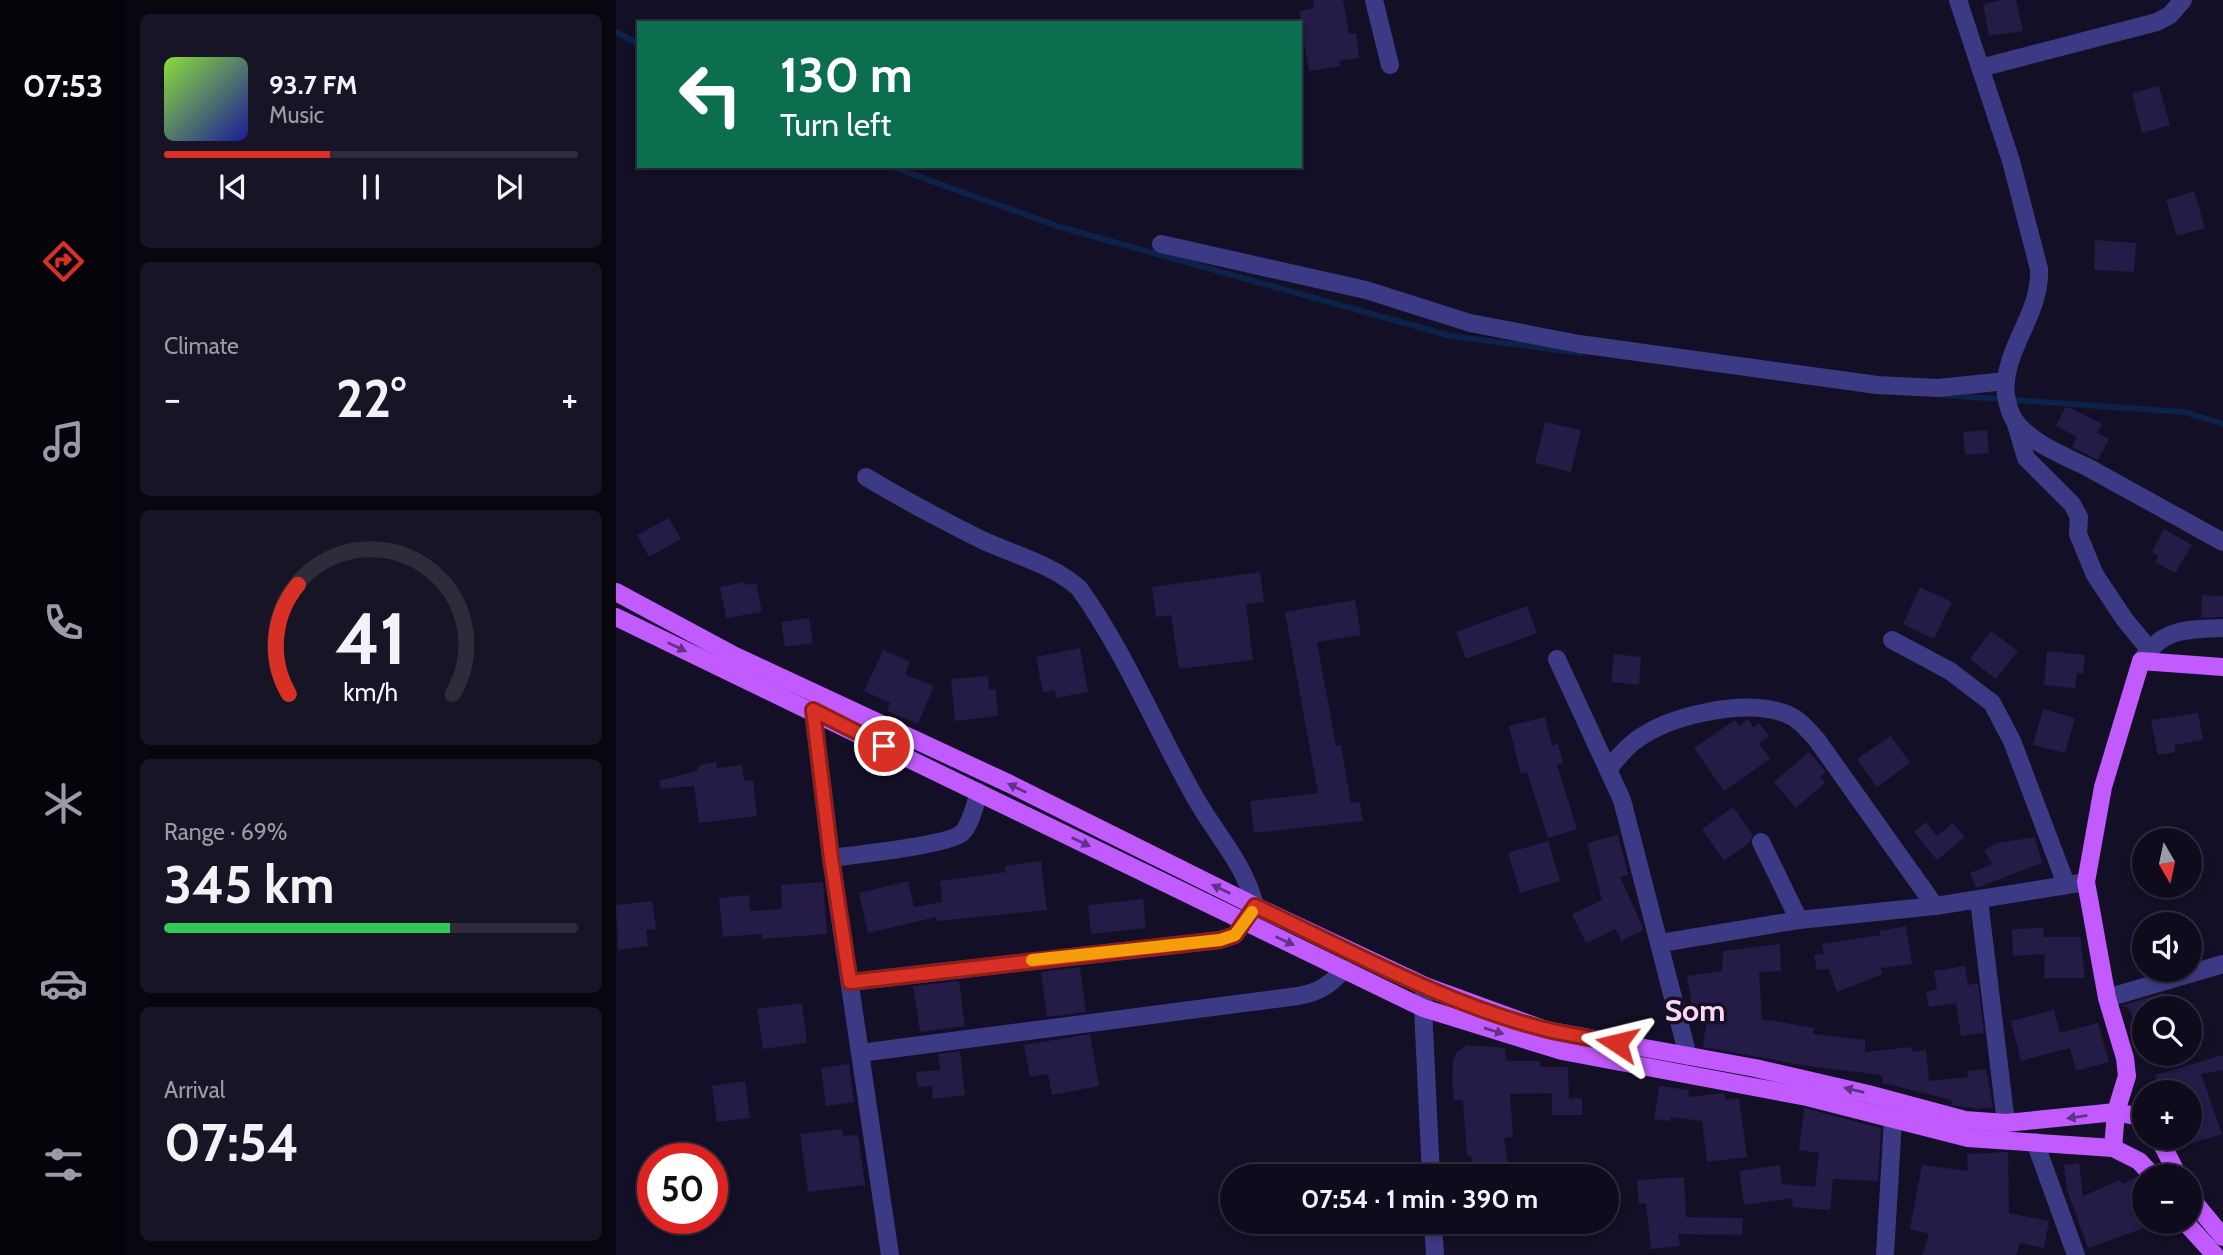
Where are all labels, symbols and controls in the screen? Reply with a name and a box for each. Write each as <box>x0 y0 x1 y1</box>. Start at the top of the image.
text: 130 m <box>780 45 913 104</box>
icon: left <box>665 49 756 140</box>
text: 07:53 <box>23 66 103 105</box>
text: 93.7 FM <box>269 69 357 101</box>
text: Music <box>269 101 324 129</box>
text: Turn left <box>780 105 891 144</box>
icon: previous <box>214 168 252 206</box>
icon: pause <box>352 168 390 206</box>
icon: next <box>490 168 528 206</box>
icon: directions <box>39 237 88 286</box>
text: Climate <box>164 332 239 360</box>
text: 22° <box>336 367 406 430</box>
text: − <box>164 375 181 422</box>
text: + <box>561 375 578 422</box>
icon: music <box>39 417 88 466</box>
text: 41 <box>335 594 407 682</box>
icon: phone <box>39 598 88 647</box>
one-way arrow <box>667 641 687 652</box>
text: km/h <box>344 676 398 706</box>
pin <box>854 716 914 776</box>
icon: arrive <box>865 727 903 765</box>
icon: climate <box>39 779 88 828</box>
one-way arrow <box>1007 782 1027 793</box>
text: Range · 69% <box>164 818 288 846</box>
north arrow <box>2132 828 2202 898</box>
map controls <box>2132 828 2202 1234</box>
one-way arrow <box>1071 836 1091 847</box>
text: 345 km <box>164 853 334 916</box>
one-way arrow <box>1211 883 1231 894</box>
button: sound <box>2132 912 2202 982</box>
one-way arrow <box>1275 935 1295 946</box>
icon: car <box>39 959 88 1008</box>
district label: Som <box>1665 992 1725 1029</box>
button: search <box>2132 996 2202 1066</box>
position arrow <box>1580 1006 1654 1080</box>
one-way arrow <box>1483 1026 1504 1037</box>
text: Arrival <box>164 1076 225 1104</box>
button: + <box>2132 1080 2202 1150</box>
one-way arrow <box>1843 1085 1865 1096</box>
text: 07:54 <box>164 1111 299 1174</box>
one-way arrow <box>2066 1112 2088 1123</box>
icon: filters <box>39 1140 88 1189</box>
speed limit sign: 50 <box>637 1143 728 1234</box>
button: − <box>2132 1164 2202 1234</box>
text: 07:54 · 1 min · 390 m <box>1301 1183 1538 1215</box>

